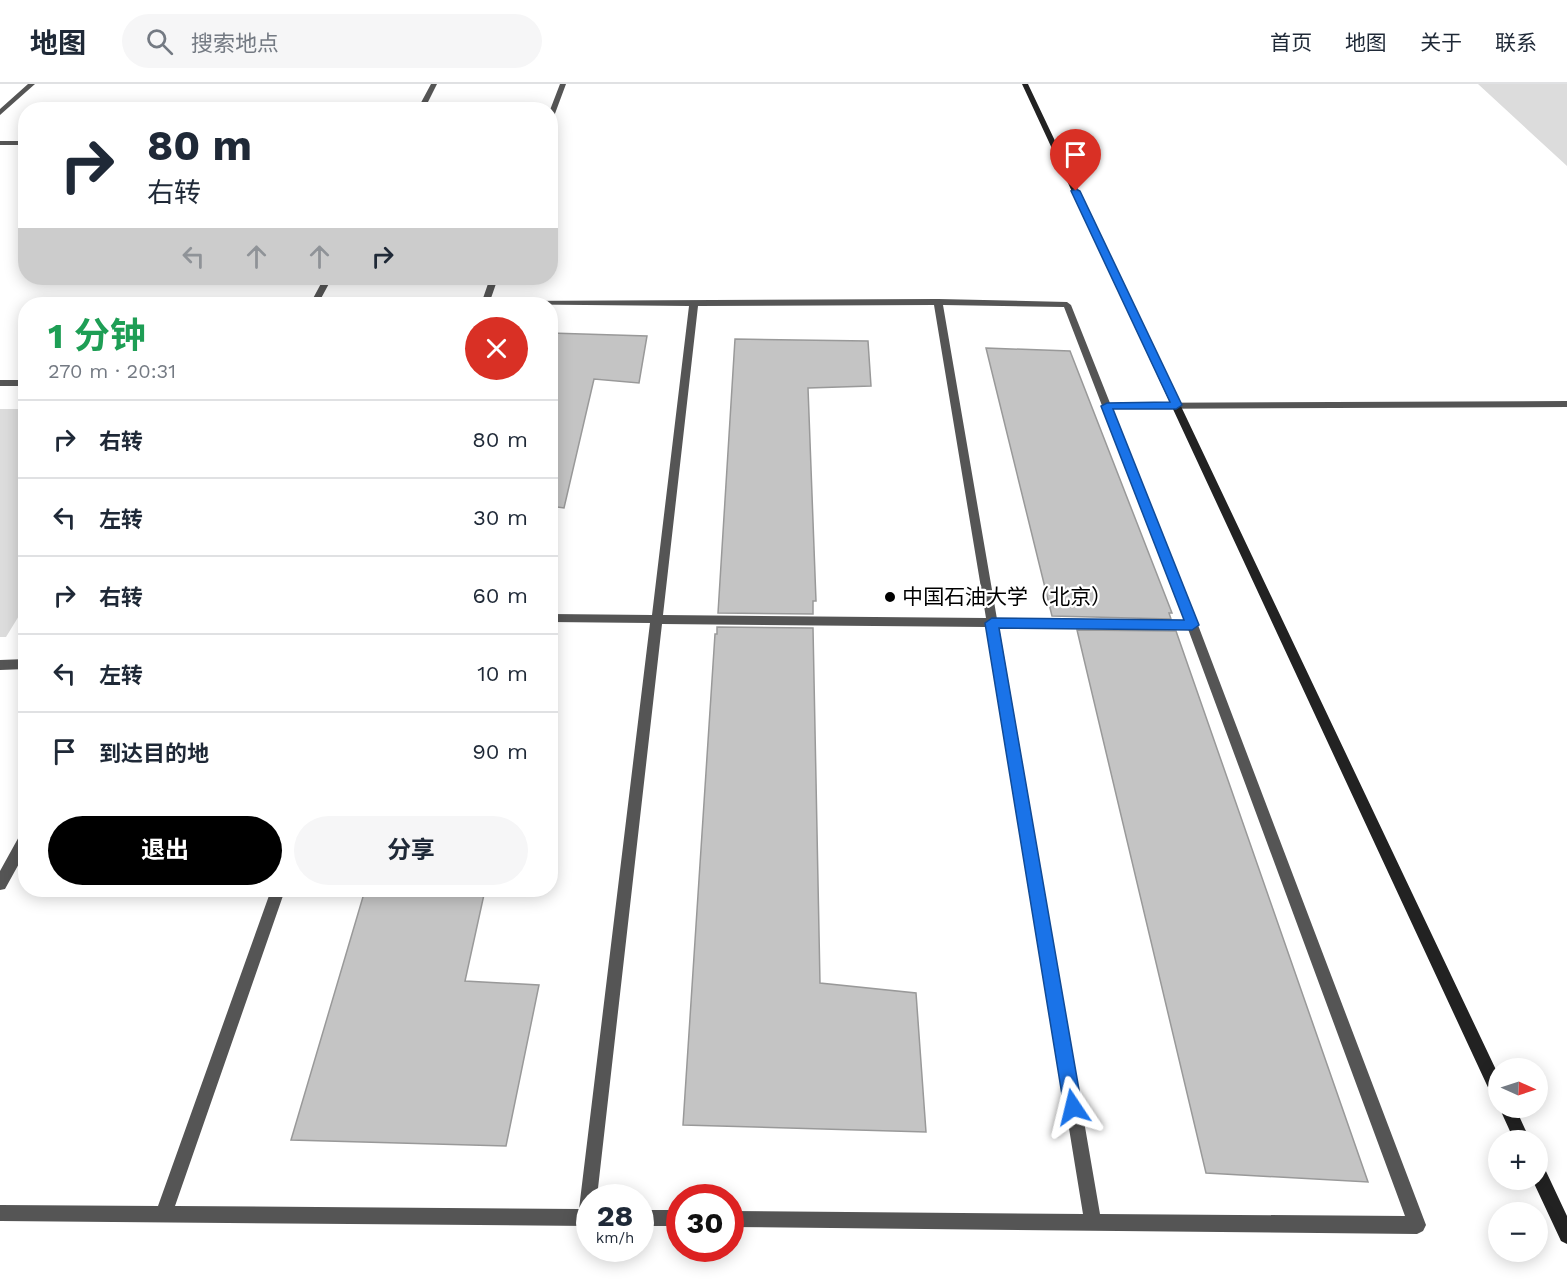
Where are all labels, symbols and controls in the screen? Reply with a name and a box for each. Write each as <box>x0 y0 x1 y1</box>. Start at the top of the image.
search box <box>122 14 542 68</box>
icon: search <box>143 25 176 58</box>
text: 地图 <box>30 27 86 60</box>
text: 首页 <box>1270 30 1312 55</box>
text: 地图 <box>1345 30 1387 55</box>
text: 关于 <box>1420 30 1462 55</box>
text: 联系 <box>1495 30 1537 55</box>
text: 搜索地点 <box>191 31 279 56</box>
text: 80 m <box>147 121 252 170</box>
icon: right <box>48 126 126 204</box>
pin <box>1050 129 1101 191</box>
icon: arrive <box>1059 138 1092 171</box>
text: 右转 <box>147 177 201 209</box>
icon: left <box>177 240 210 273</box>
icon: ahead <box>240 240 273 273</box>
icon: ahead <box>303 240 336 273</box>
icon: right <box>366 240 399 273</box>
text: 1 分钟 <box>48 315 146 357</box>
button: close <box>465 317 528 380</box>
text: 270 m · 20:31 <box>48 359 176 383</box>
icon: right <box>48 423 81 456</box>
text: 80 m <box>472 427 528 452</box>
text: 右转 <box>99 429 143 454</box>
icon: left <box>48 501 81 534</box>
text: 30 m <box>473 505 528 530</box>
text: 左转 <box>99 507 143 532</box>
icon: right <box>48 579 81 612</box>
text: 60 m <box>472 583 528 608</box>
place label: 中国石油大学（北京） <box>902 584 1112 609</box>
text: 右转 <box>99 585 143 610</box>
marker: 中国石油大学（北京） <box>883 590 897 604</box>
icon: left <box>48 657 81 690</box>
text: 10 m <box>477 661 528 686</box>
text: 左转 <box>99 663 143 688</box>
icon: arrive <box>48 735 81 768</box>
text: 90 m <box>472 739 528 764</box>
text: 到达目的地 <box>99 741 209 766</box>
button: 退出 <box>48 816 282 885</box>
button: 分享 <box>294 816 528 885</box>
north arrow <box>1488 1058 1548 1118</box>
map controls <box>1488 1058 1548 1262</box>
position arrow <box>1041 1075 1105 1139</box>
button: + <box>1488 1130 1548 1190</box>
speed limit sign: 30 <box>666 1184 744 1262</box>
text: 28 <box>597 1198 633 1233</box>
button: − <box>1488 1202 1548 1262</box>
text: km/h <box>596 1229 634 1247</box>

